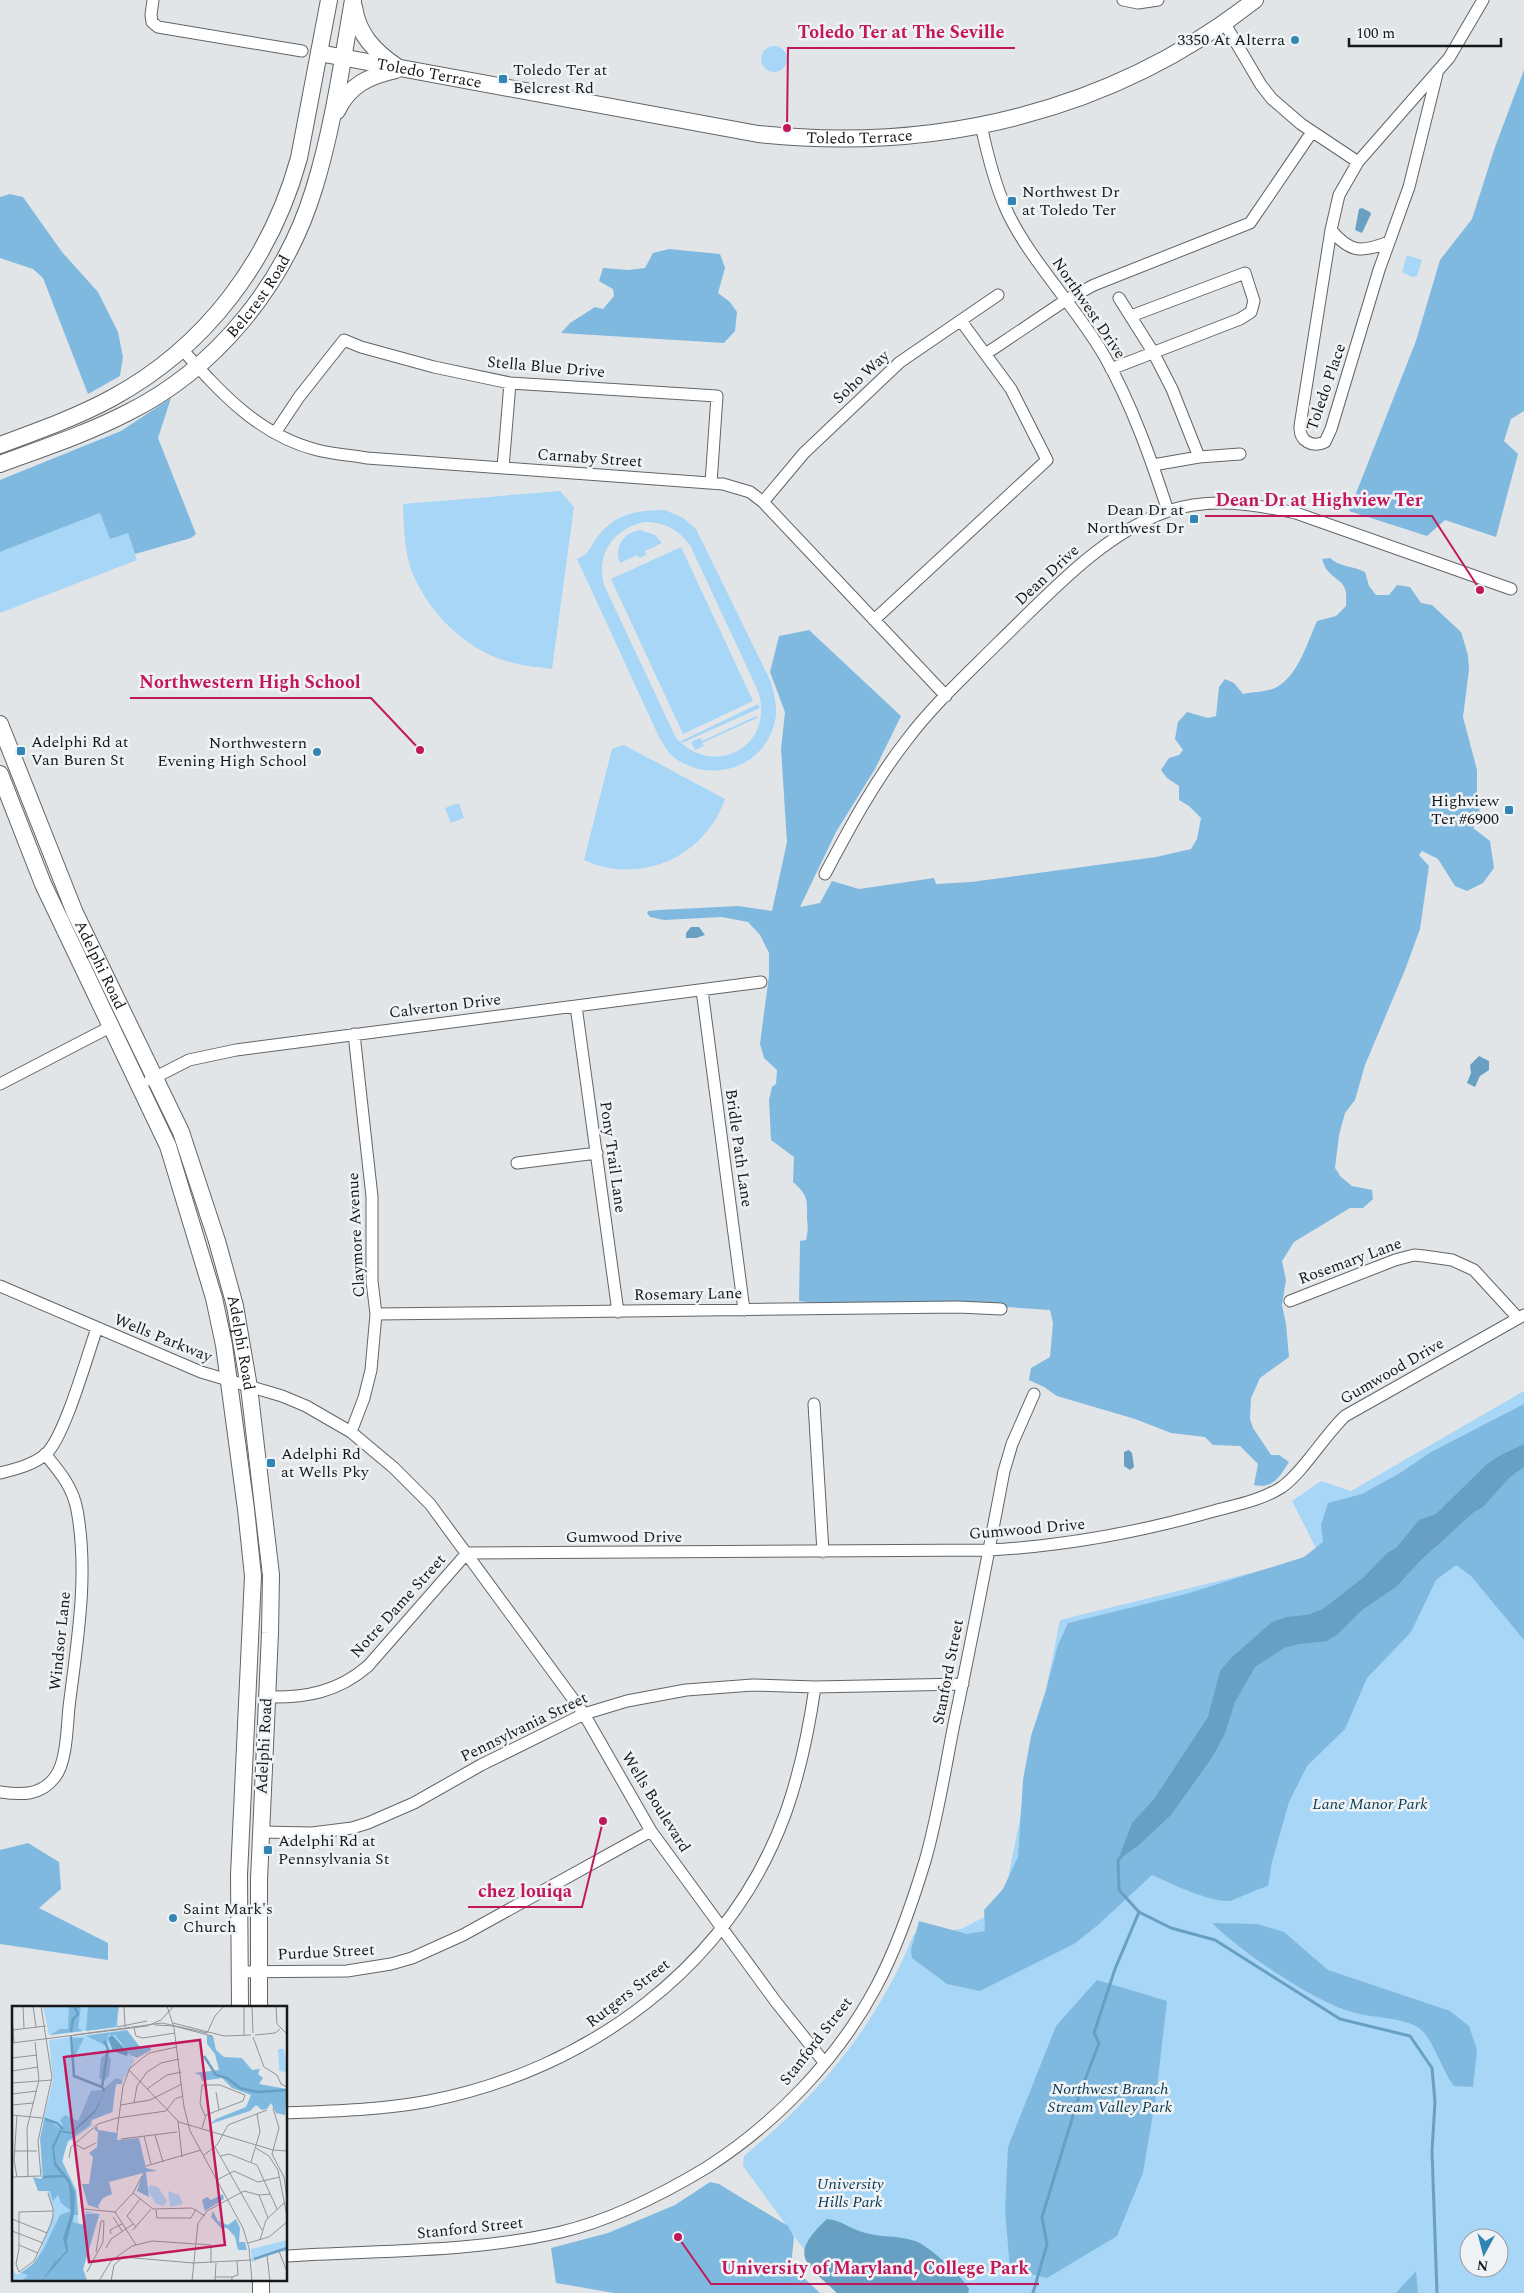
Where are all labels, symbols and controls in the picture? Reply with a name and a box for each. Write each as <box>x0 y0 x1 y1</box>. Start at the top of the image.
callout: Toledo Ter at The Seville <box>788 15 1015 48</box>
scale bar <box>1349 15 1502 47</box>
text: Toledo Ter at The Seville <box>798 19 1004 46</box>
text: 100 m <box>1356 22 1395 45</box>
place label: 3350 At Alterra <box>1177 28 1285 52</box>
marker: 3350 At Alterra <box>1289 34 1301 46</box>
street label: Toledo Terrace <box>375 52 484 95</box>
place label: Toledo Ter at Belcrest Rd <box>513 58 608 100</box>
marker: Toledo Ter at Belcrest Rd <box>497 73 509 85</box>
street label: Toledo Terrace <box>806 123 914 150</box>
place label: Northwest Dr at Toledo Ter <box>1022 180 1120 222</box>
marker: Northwest Dr at Toledo Ter <box>1006 195 1018 207</box>
street label: Belcrest Road <box>221 250 297 343</box>
street label: Northwest Drive <box>1046 252 1132 364</box>
street label: Toledo Place <box>1300 340 1352 434</box>
street label: Soho Way <box>827 343 896 410</box>
street label: Stella Blue Drive <box>486 350 606 384</box>
street label: Carnaby Street <box>537 442 644 474</box>
callout: Dean Dr at Highview Ter <box>1205 483 1432 516</box>
text: Dean Dr at Highview Ter <box>1216 487 1423 514</box>
place label: Dean Dr at Northwest Dr <box>1086 498 1184 540</box>
marker: Dean Dr at Northwest Dr <box>1188 513 1200 525</box>
street label: Dean Drive <box>1009 539 1085 611</box>
callout: Northwestern High School <box>130 665 371 698</box>
text: Northwestern High School <box>139 669 361 696</box>
place label: Adelphi Rd at Van Buren St <box>31 730 129 772</box>
place label: Northwestern Evening High School <box>157 731 307 773</box>
marker: Adelphi Rd at Van Buren St <box>15 745 27 757</box>
marker: Northwestern Evening High School <box>311 746 323 758</box>
place label: Highview Ter #6900 <box>1431 789 1500 831</box>
marker: Highview Ter #6900 <box>1503 804 1515 816</box>
street label: Adelphi Road <box>68 916 132 1014</box>
street label: Calverton Drive <box>388 987 502 1025</box>
street label: Bridle Path Lane <box>719 1087 759 1209</box>
street label: Pony Trail Lane <box>593 1100 633 1214</box>
street label: Claymore Avenue <box>341 1172 371 1298</box>
street label: Rosemary Lane <box>1295 1231 1405 1291</box>
street label: Rosemary Lane <box>634 1281 742 1307</box>
street label: Adelphi Road <box>220 1292 261 1392</box>
street label: Wells Parkway <box>110 1307 217 1369</box>
street label: Gumwood Drive <box>1336 1331 1448 1411</box>
place label: Adelphi Rd at Wells Pky <box>281 1442 370 1484</box>
marker: Adelphi Rd at Wells Pky <box>265 1457 277 1469</box>
street label: Gumwood Drive <box>968 1512 1086 1546</box>
street label: Gumwood Drive <box>566 1525 682 1549</box>
street label: Notre Dame Street <box>345 1548 452 1663</box>
street label: Windsor Lane <box>43 1590 77 1692</box>
street label: Stanford Street <box>926 1617 970 1727</box>
street label: Pennsylvania Street <box>456 1686 592 1768</box>
street label: Adelphi Road <box>249 1697 279 1795</box>
street label: Wells Boulevard <box>615 1747 697 1857</box>
park label: Lane Manor Park <box>1312 1792 1428 1816</box>
place label: Adelphi Rd at Pennsylvania St <box>278 1829 390 1871</box>
marker: Adelphi Rd at Pennsylvania St <box>262 1844 274 1856</box>
callout: chez louiqa <box>468 1874 582 1907</box>
text: chez louiqa <box>478 1878 573 1905</box>
place label: Saint Mark's Church <box>183 1897 273 1939</box>
marker: Saint Mark's Church <box>167 1912 179 1924</box>
street label: Purdue Street <box>277 1937 375 1967</box>
street label: Rutgers Street <box>581 1952 675 2033</box>
street label: Stanford Street <box>774 1991 859 2090</box>
inset map <box>12 2006 288 2280</box>
park label: Northwest Branch Stream Valley Park <box>1048 2077 1173 2119</box>
park label: University Hills Park <box>816 2172 884 2214</box>
street label: Stanford Street <box>416 2210 525 2246</box>
north arrow <box>1459 2228 1509 2278</box>
callout: University of Maryland, College Park <box>711 2251 1039 2284</box>
text: N <box>1476 2254 1489 2277</box>
text: University of Maryland, College Park <box>721 2255 1029 2282</box>

